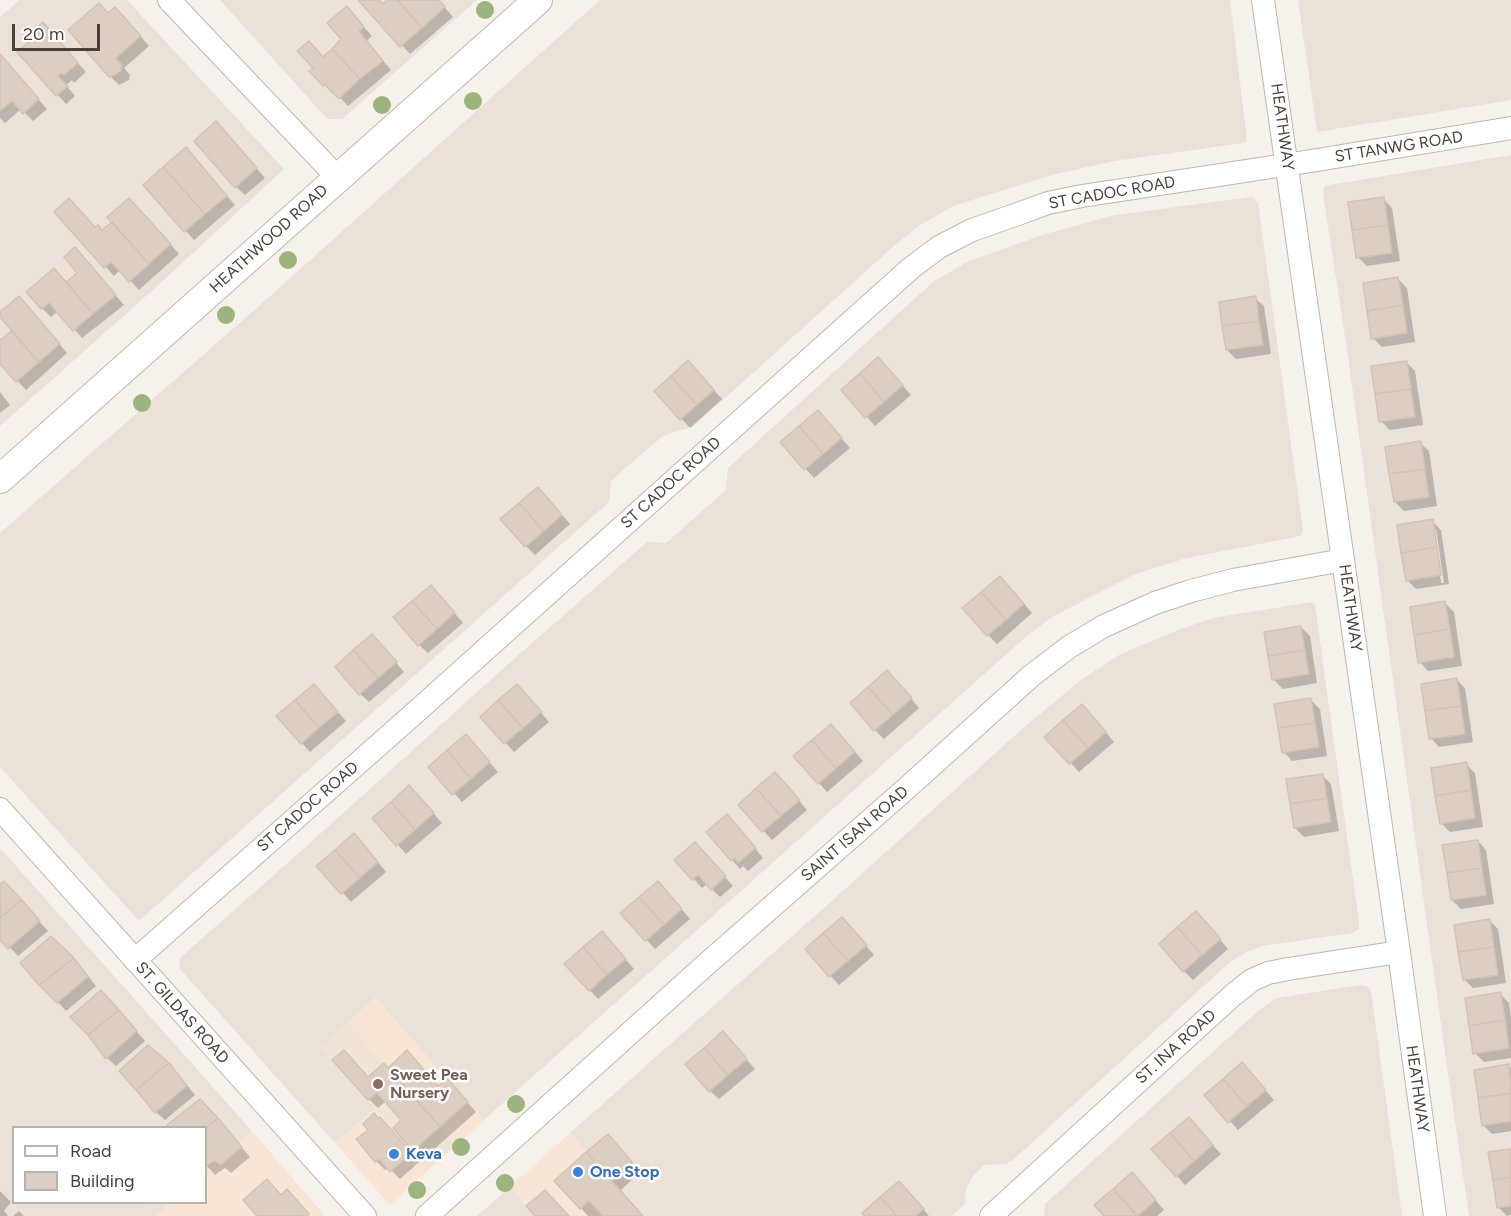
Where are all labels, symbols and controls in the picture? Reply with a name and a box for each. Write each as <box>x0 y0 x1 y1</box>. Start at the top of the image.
scale bar <box>15 12 104 50</box>
text: 20 m <box>23 23 64 45</box>
street label: HEATHWAY <box>1266 82 1298 172</box>
street label: ST TANWG ROAD <box>1334 127 1464 167</box>
street label: ST CADOC ROAD <box>1047 172 1177 214</box>
street label: HEATHWOOD ROAD <box>206 181 332 297</box>
street label: ST CADOC ROAD <box>617 433 725 533</box>
street label: HEATHWAY <box>1334 563 1366 653</box>
street label: ST CADOC ROAD <box>253 758 363 856</box>
street label: SAINT ISAN ROAD <box>797 782 913 886</box>
street label: ST. GILDAS ROAD <box>131 958 233 1068</box>
street label: ST. INA ROAD <box>1132 1006 1220 1088</box>
street label: HEATHWAY <box>1401 1044 1433 1134</box>
place label: Sweet Pea Nursery <box>390 1065 468 1103</box>
marker: Sweet Pea Nursery <box>371 1077 385 1091</box>
legend <box>12 1126 207 1204</box>
text: Road <box>70 1140 111 1162</box>
place label: Keva <box>406 1144 442 1164</box>
marker: Keva <box>387 1147 401 1161</box>
place label: One Stop <box>590 1162 659 1182</box>
marker: One Stop <box>571 1165 585 1179</box>
text: Building <box>70 1170 135 1192</box>

